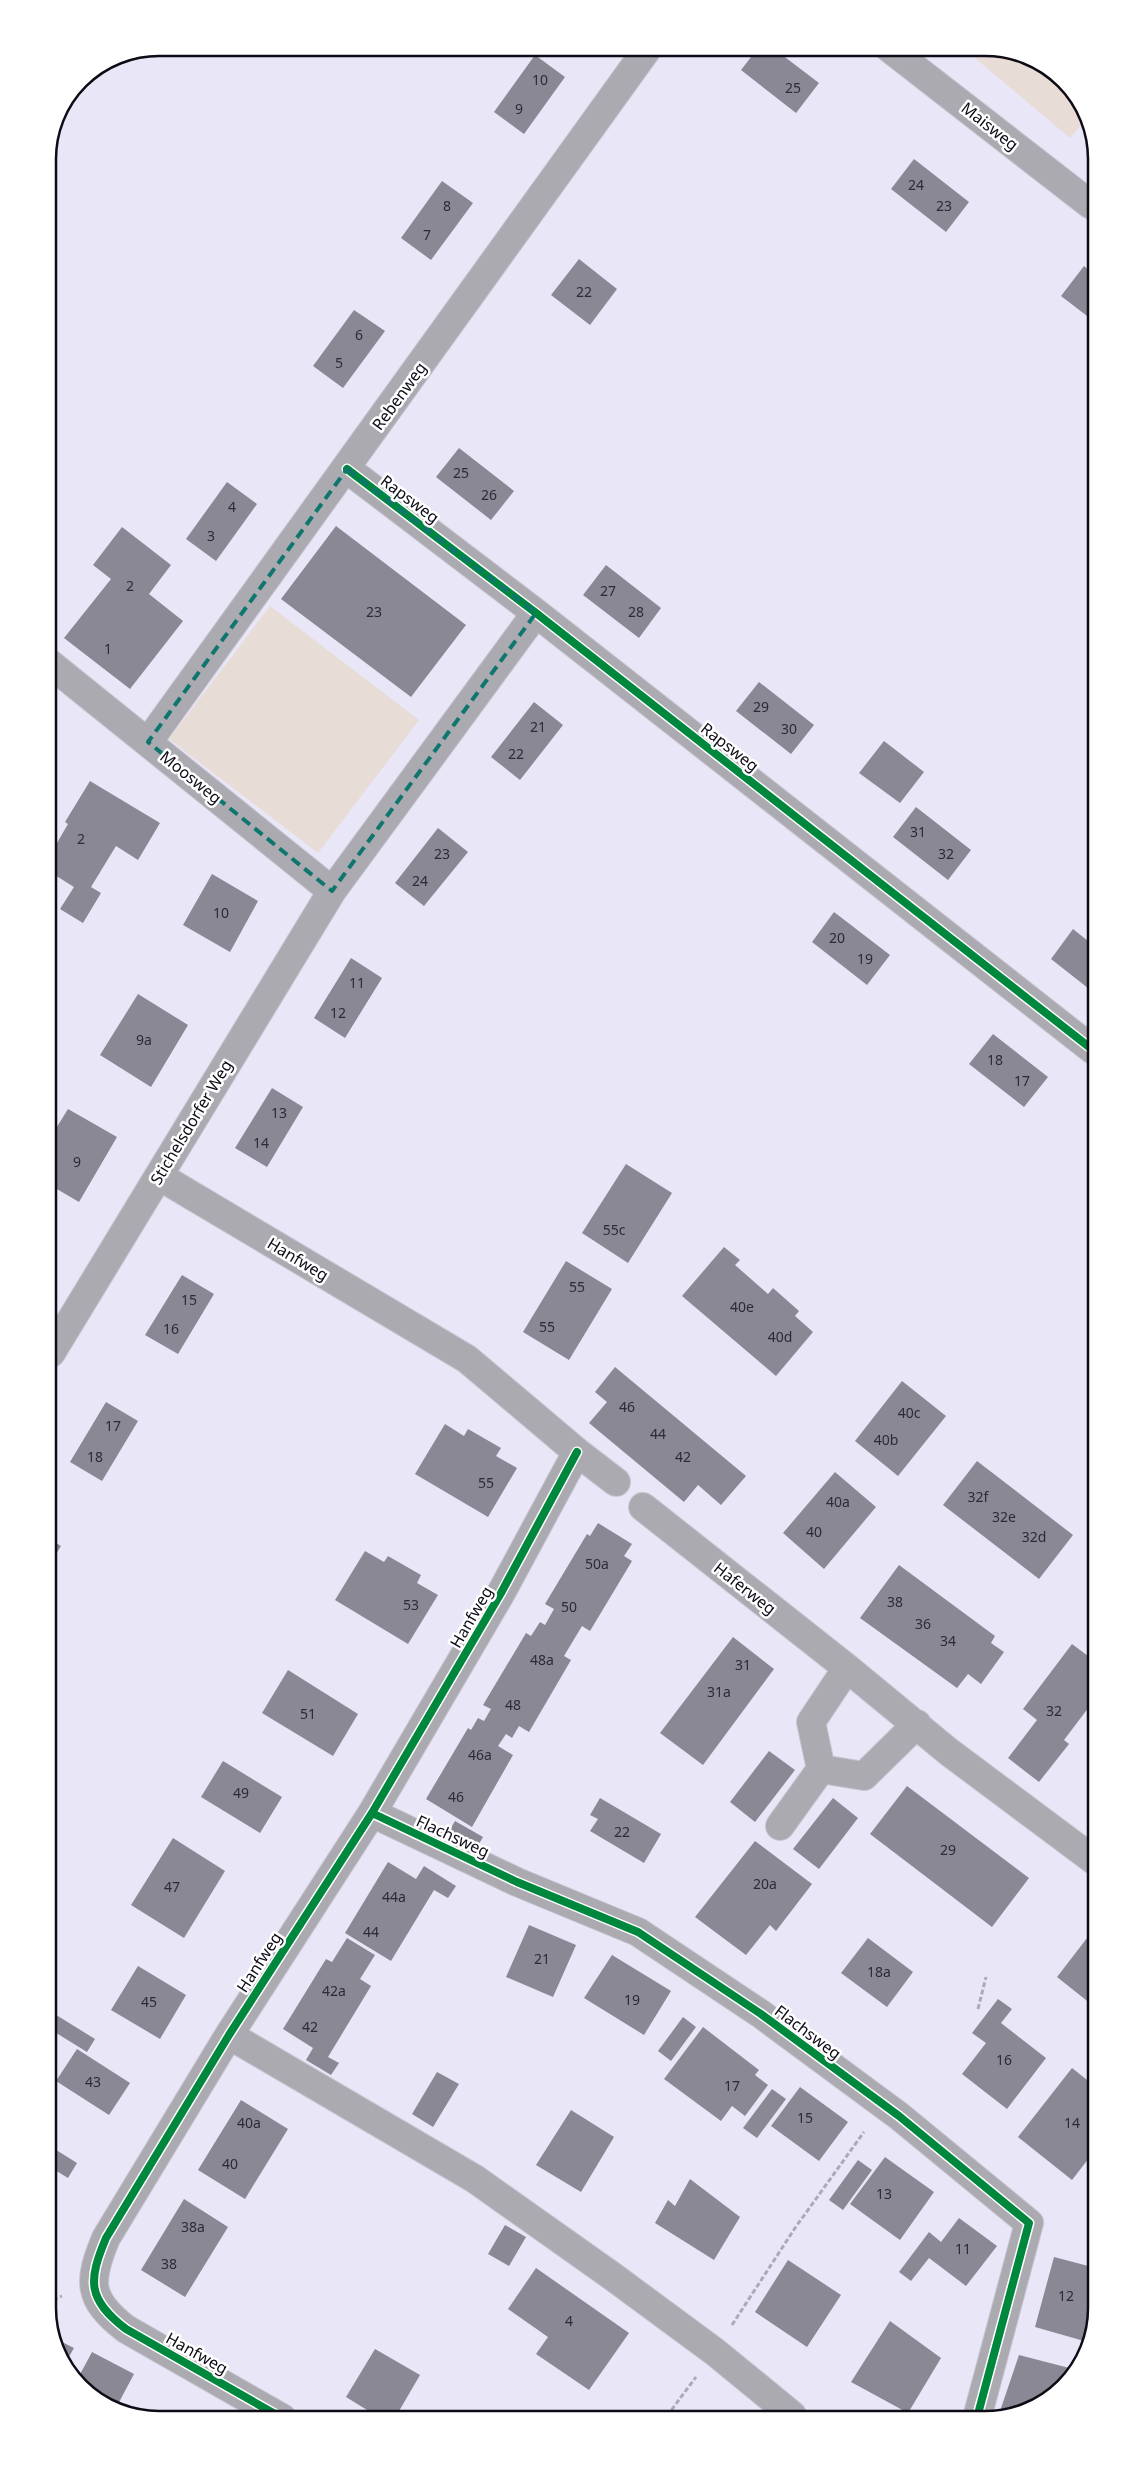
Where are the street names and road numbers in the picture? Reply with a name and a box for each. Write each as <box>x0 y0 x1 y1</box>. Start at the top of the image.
street label: Maisweg <box>957 97 1023 155</box>
street label: Rebenweg <box>367 358 431 434</box>
street label: Rapsweg <box>376 470 444 528</box>
street label: Rapsweg <box>696 717 764 777</box>
street label: Moosweg <box>156 745 226 809</box>
street label: Stichelsdorfer Weg <box>145 1056 237 1188</box>
street label: Hanfweg <box>263 1232 333 1286</box>
street label: Haferweg <box>709 1557 781 1619</box>
street label: Hanfweg <box>445 1582 497 1652</box>
street label: Flachsweg <box>413 1810 493 1862</box>
street label: Hanfweg <box>231 1928 287 1996</box>
street label: Flachsweg <box>770 2000 846 2064</box>
street label: Hanfweg <box>162 2327 232 2379</box>

